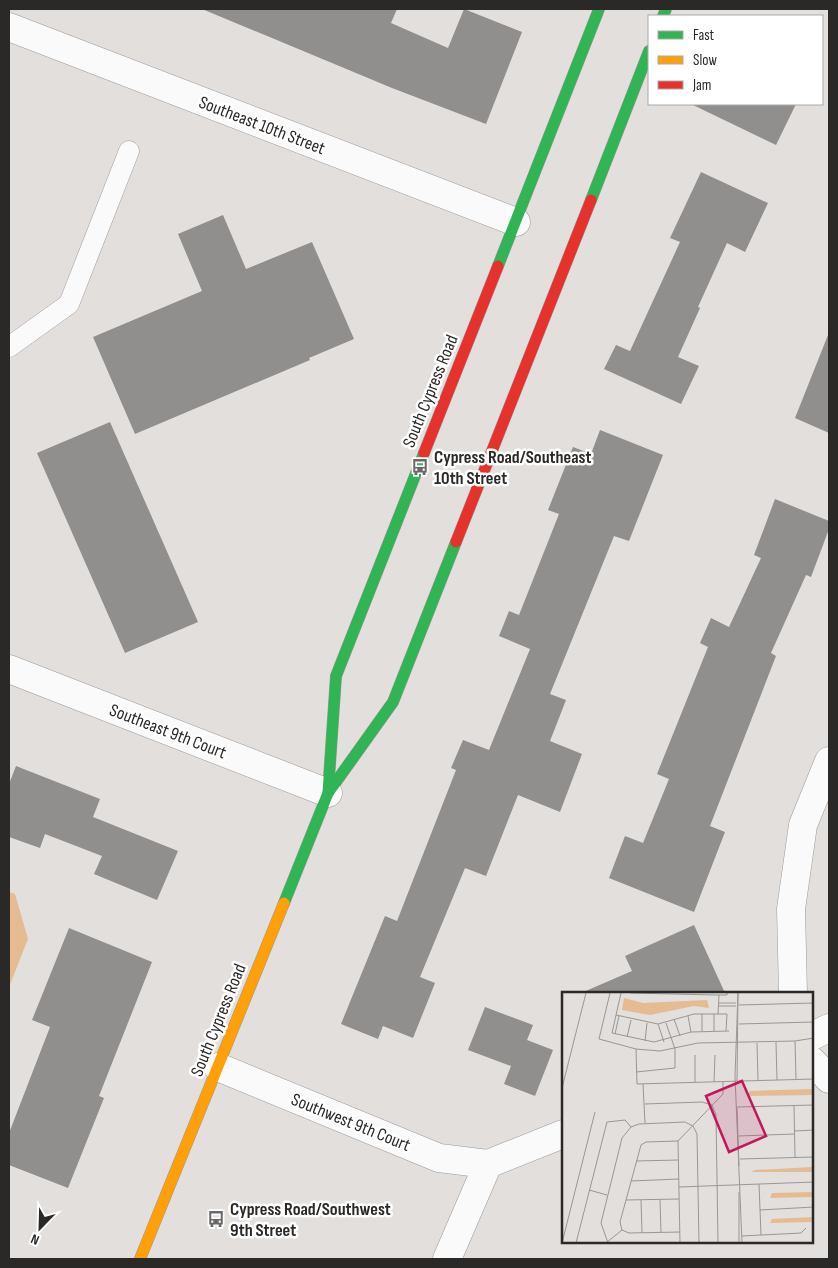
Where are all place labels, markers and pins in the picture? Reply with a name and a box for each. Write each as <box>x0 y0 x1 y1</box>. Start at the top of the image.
place label: Cypress Road/Southeast 10th Street <box>434 447 591 489</box>
bus stop icon: Cypress Road/Southeast 10th Street <box>410 457 430 477</box>
place label: Cypress Road/Southwest 9th Street <box>230 1199 391 1241</box>
bus stop icon: Cypress Road/Southwest 9th Street <box>206 1209 226 1229</box>

